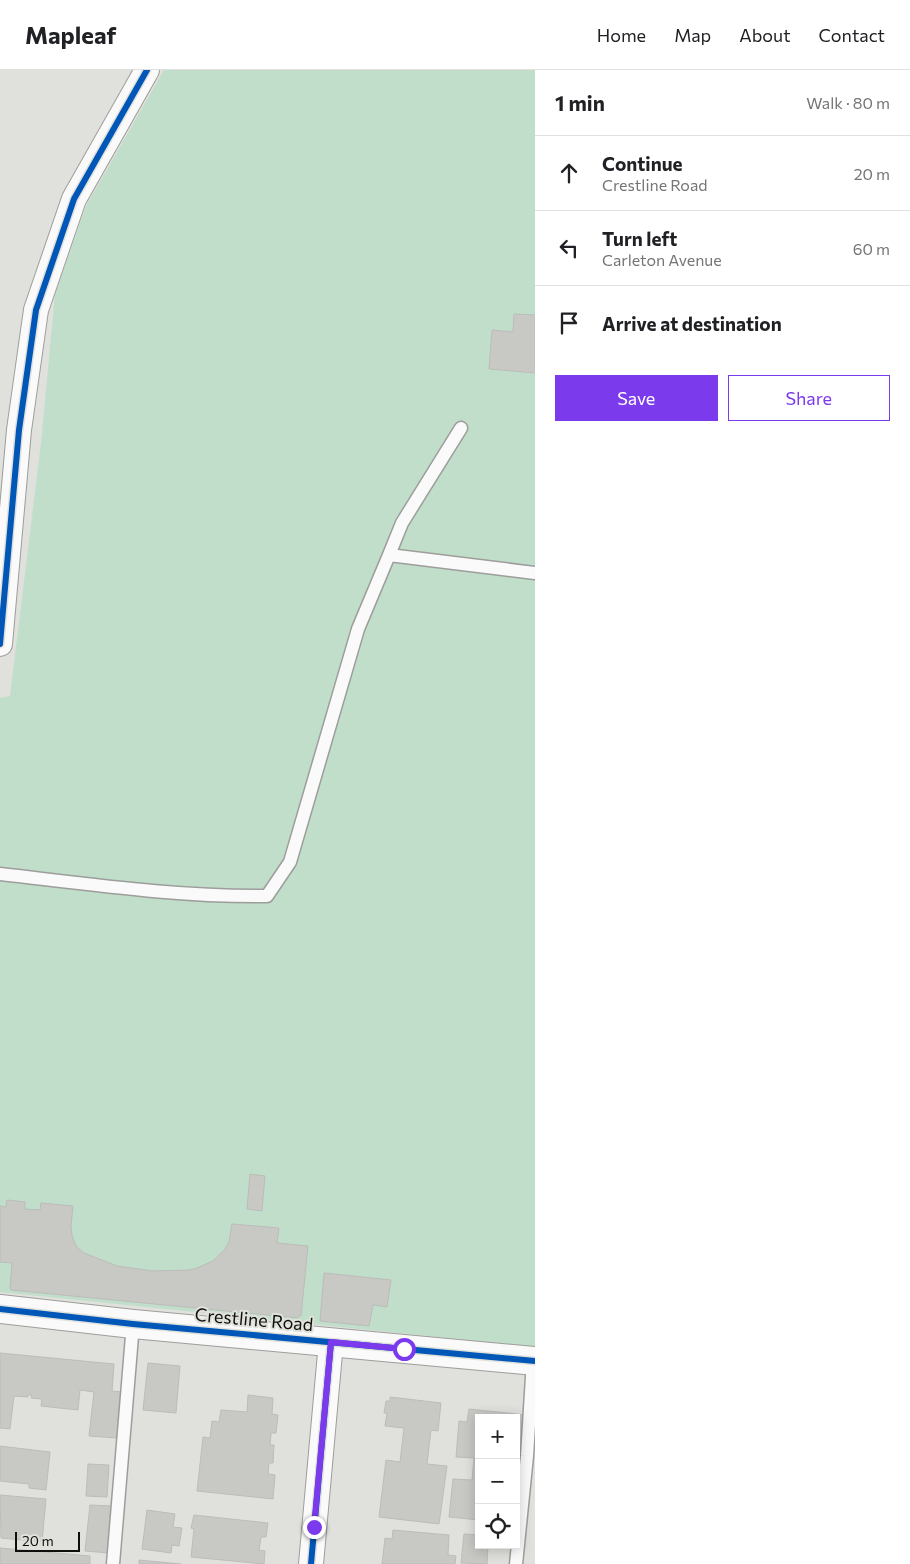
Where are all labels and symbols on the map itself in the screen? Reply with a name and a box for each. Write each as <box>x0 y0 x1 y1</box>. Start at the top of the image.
street label: Crestline Road <box>194 1303 314 1335</box>
route start <box>393 1338 416 1361</box>
route end <box>303 1516 326 1539</box>
scale bar <box>15 1529 80 1552</box>

